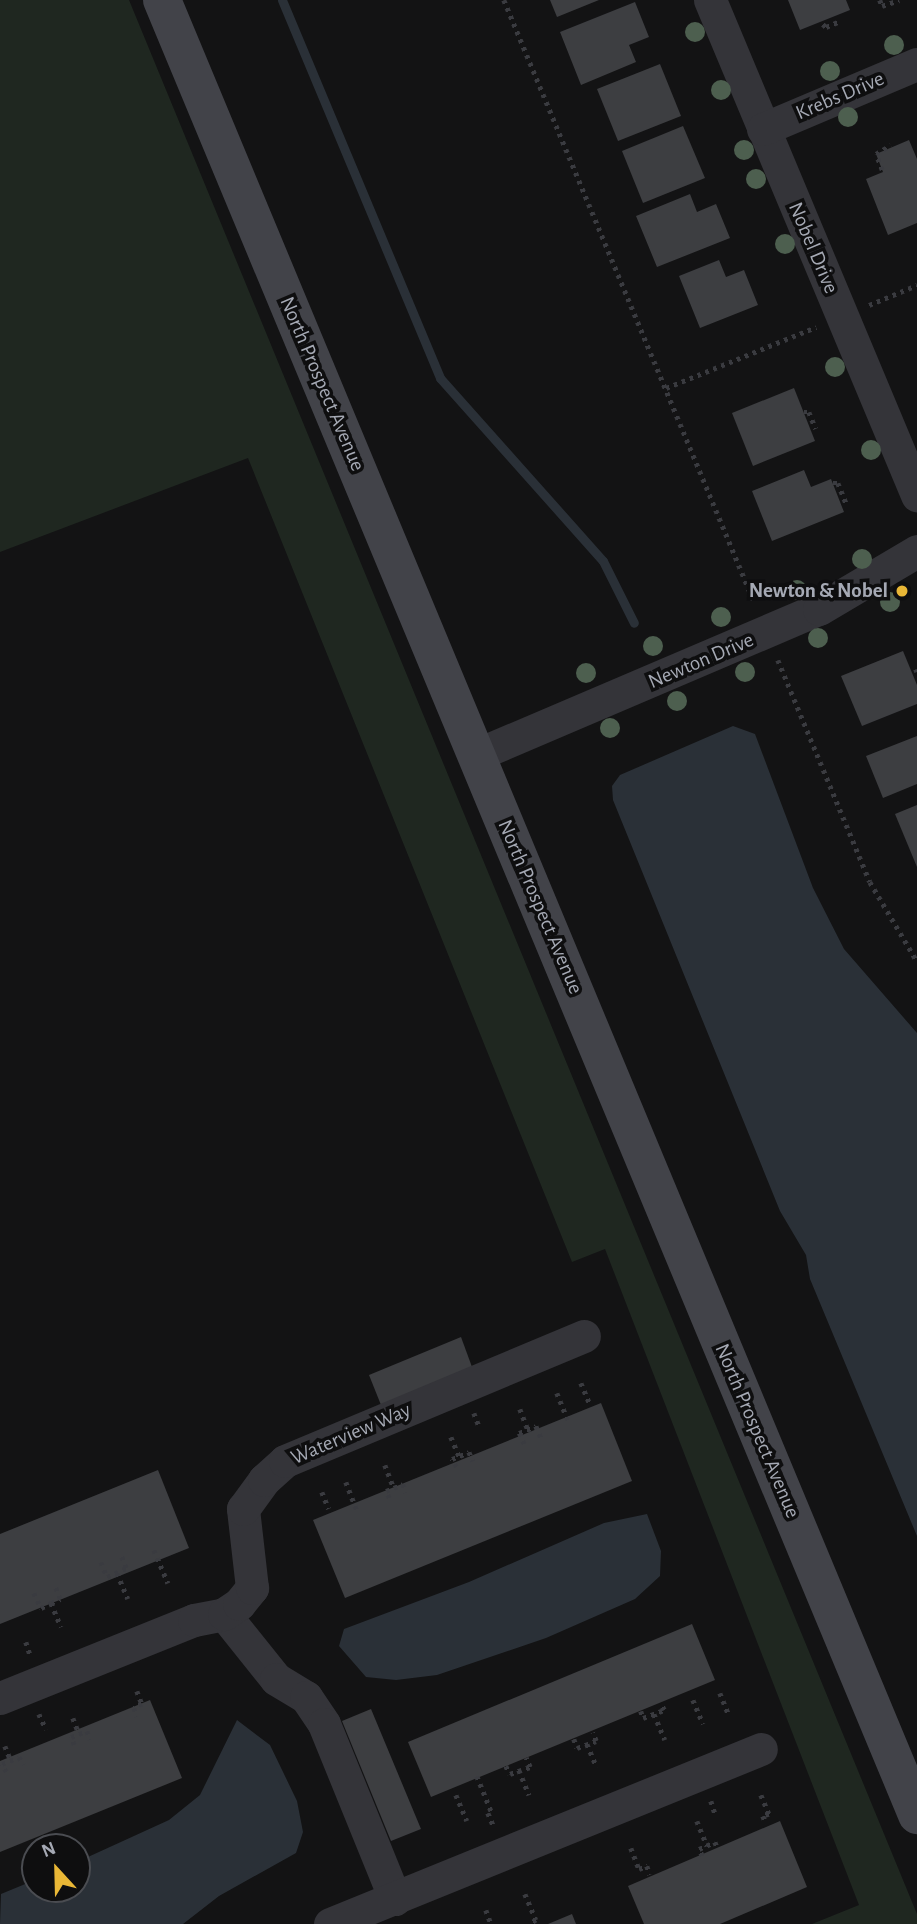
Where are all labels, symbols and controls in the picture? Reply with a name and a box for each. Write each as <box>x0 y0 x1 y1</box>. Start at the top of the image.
street label: Krebs Drive <box>792 66 888 126</box>
street label: Nobel Drive <box>782 198 844 298</box>
street label: North Prospect Avenue <box>274 293 370 475</box>
place label: Newton & Nobel <box>749 578 888 604</box>
marker: Newton & Nobel <box>894 583 910 599</box>
street label: Newton Drive <box>644 627 758 695</box>
street label: North Prospect Avenue <box>492 816 588 998</box>
street label: North Prospect Avenue <box>709 1340 805 1522</box>
street label: Waterview Way <box>287 1397 415 1471</box>
north arrow <box>21 1833 91 1903</box>
text: N <box>39 1839 58 1861</box>

